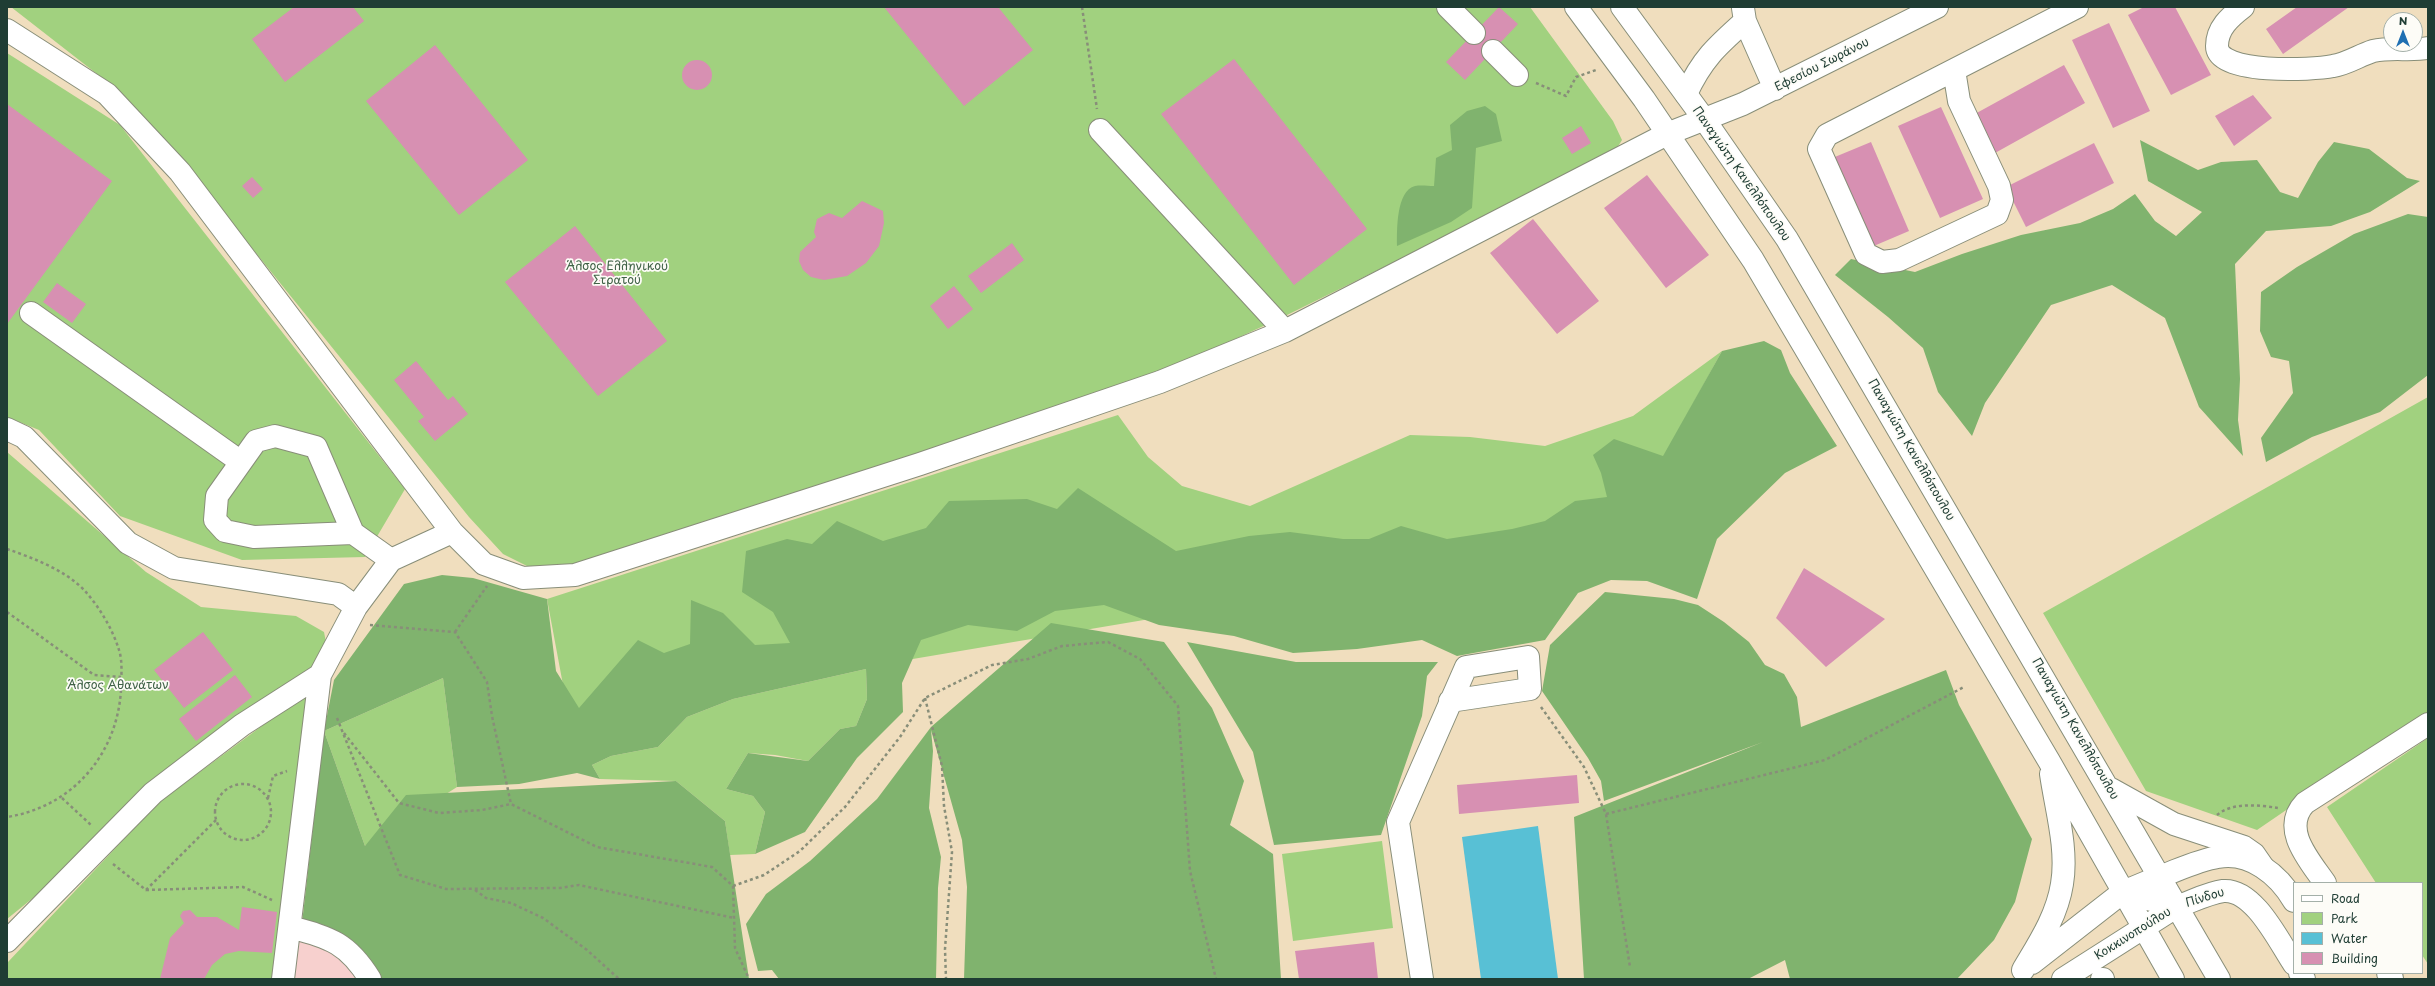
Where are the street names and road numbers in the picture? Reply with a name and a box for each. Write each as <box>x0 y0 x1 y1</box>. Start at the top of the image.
street label: Εφεσίου Σωράνου <box>1772 35 1872 95</box>
street label: Παναγιώτη Κανελλόπουλου <box>1689 104 1793 244</box>
street label: Παναγιώτη Κανελλόπουλου <box>1865 377 1957 523</box>
street label: Παναγιώτη Κανελλόπουλου <box>2029 656 2121 802</box>
street label: Πίνδου <box>2184 885 2226 911</box>
street label: Κοκκινοπούλου <box>2092 905 2174 963</box>

